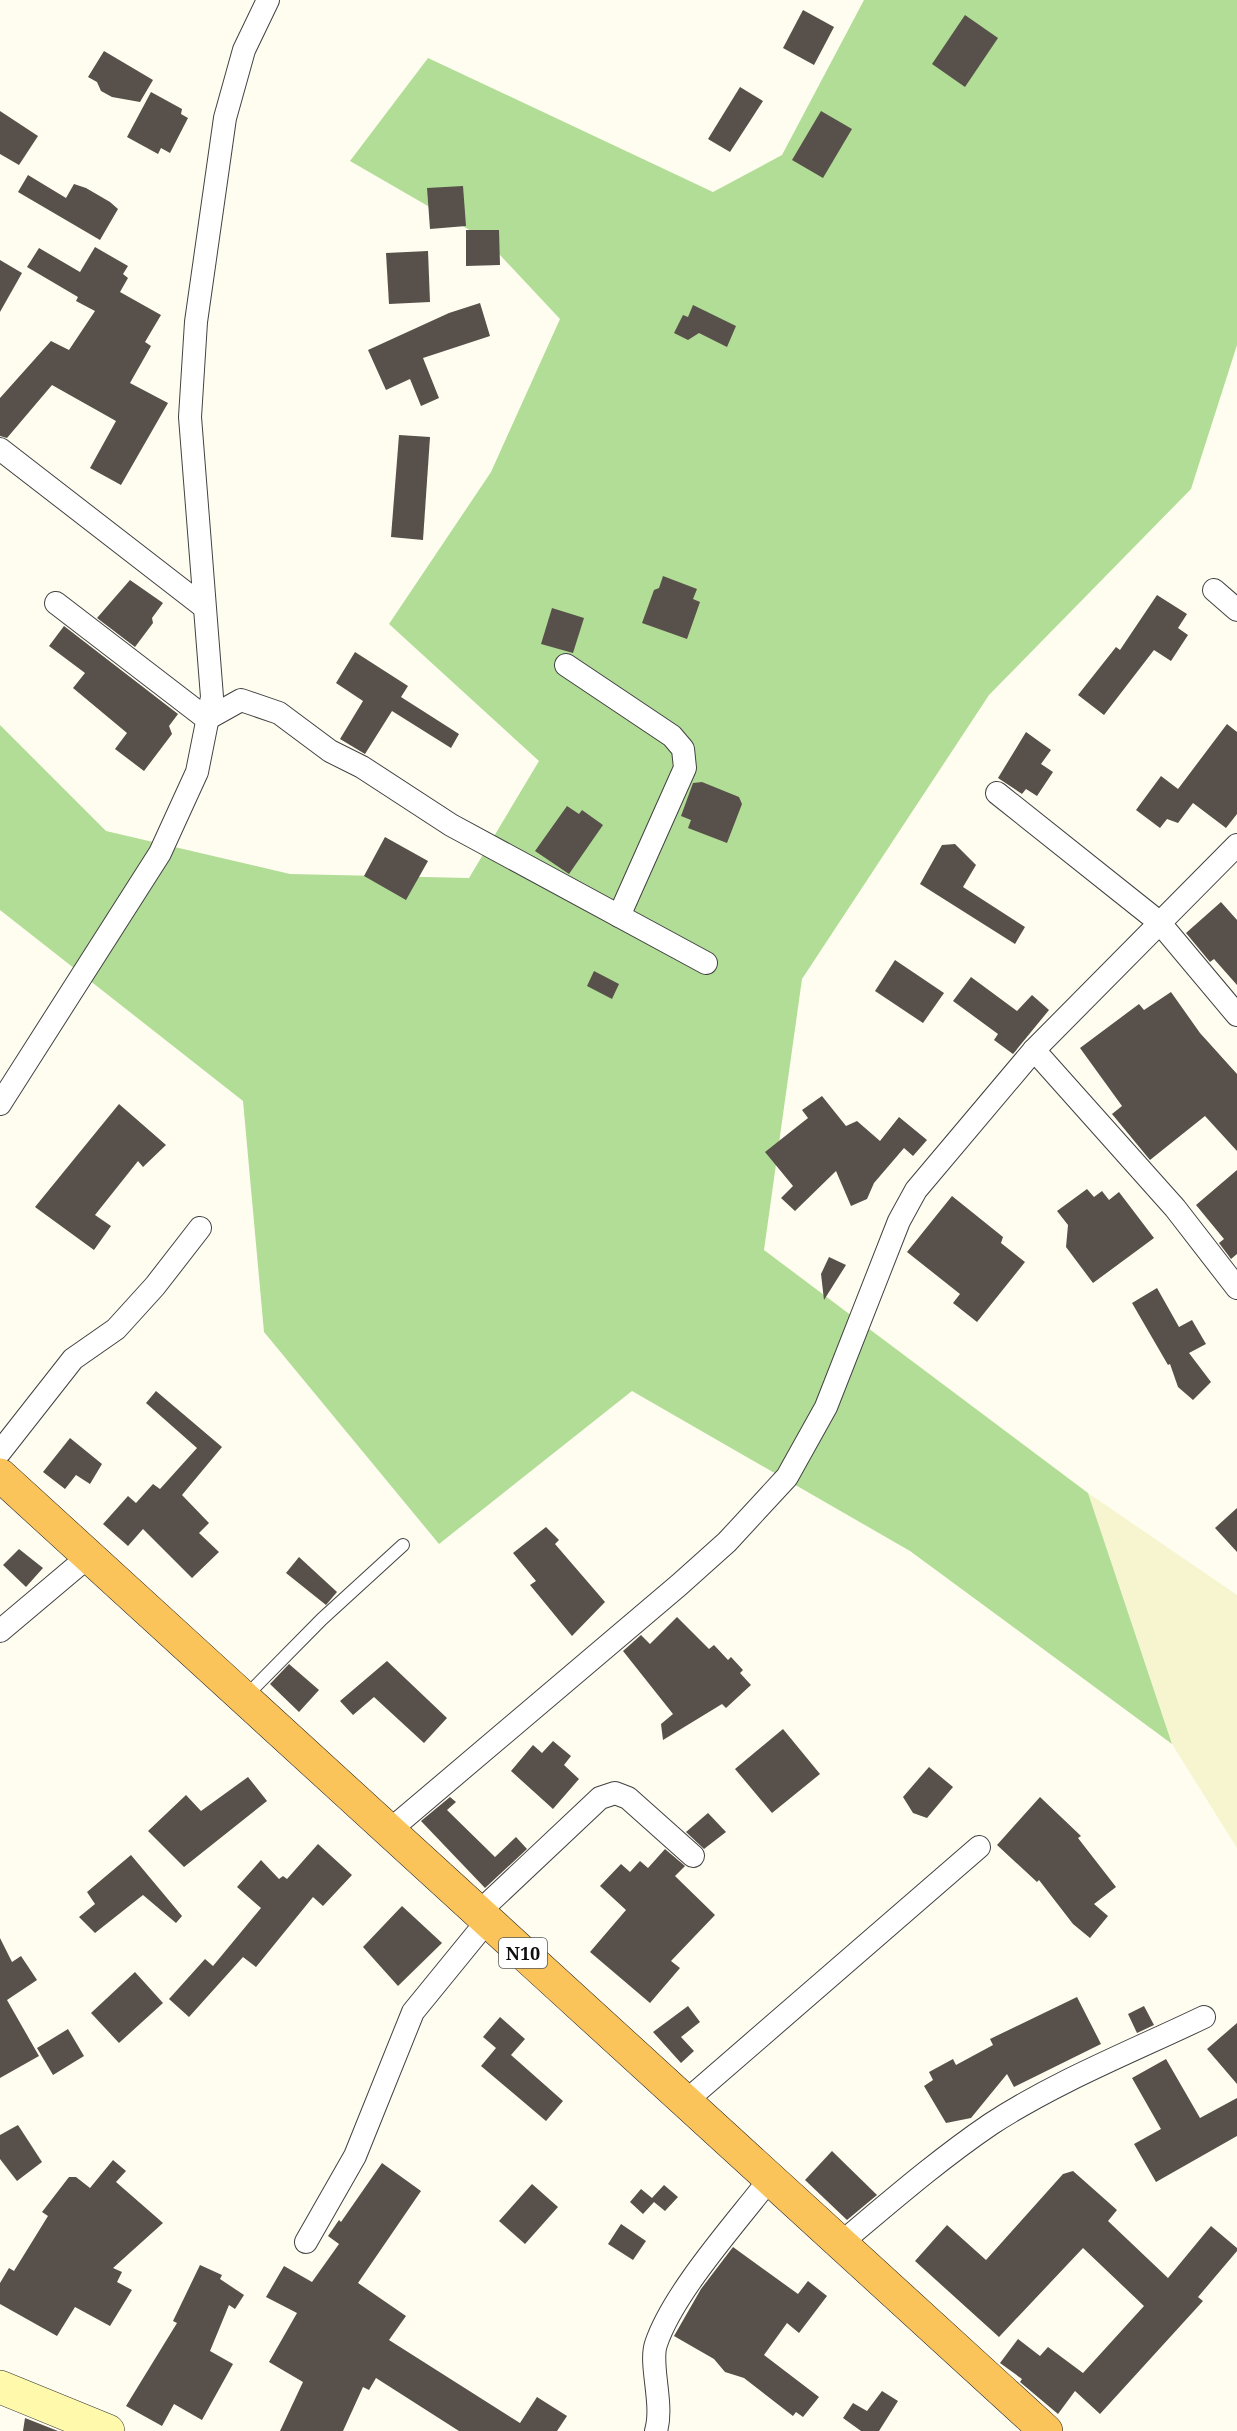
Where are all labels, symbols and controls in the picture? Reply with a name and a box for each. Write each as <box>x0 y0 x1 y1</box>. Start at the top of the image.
road number: N10 <box>499 1938 547 1968</box>

